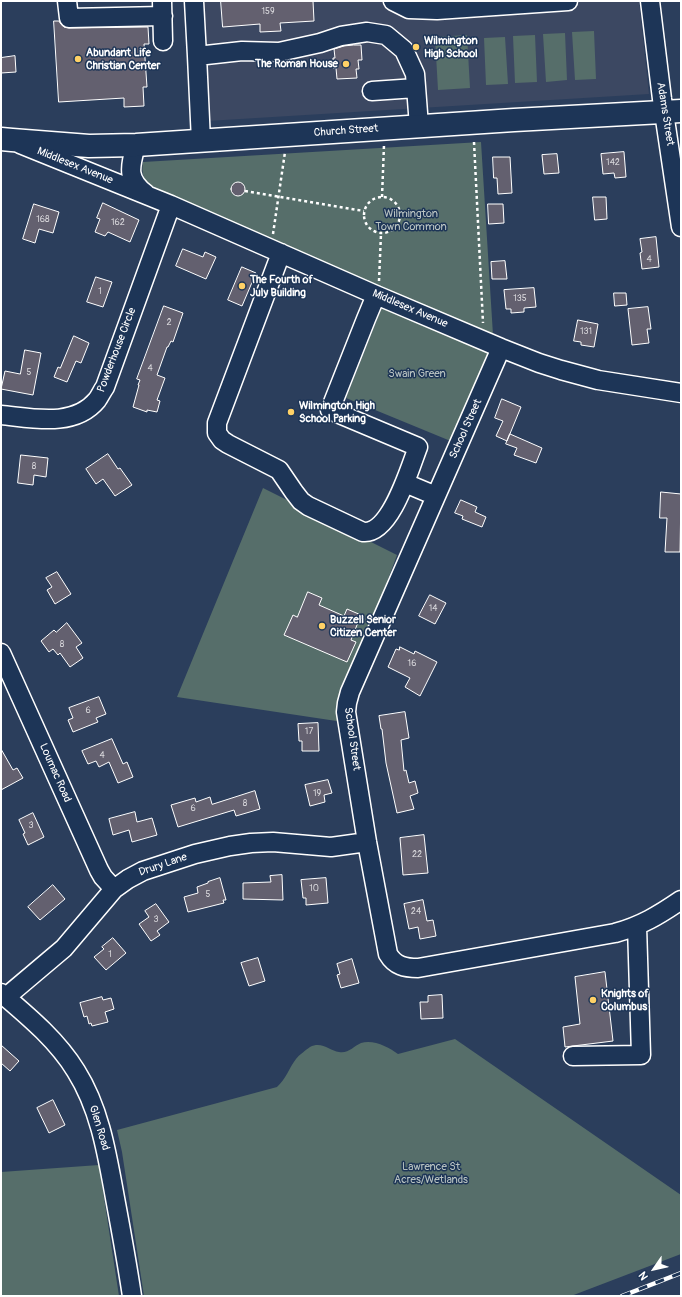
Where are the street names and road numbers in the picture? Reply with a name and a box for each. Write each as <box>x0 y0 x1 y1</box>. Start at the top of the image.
street label: Adams Street <box>653 81 677 147</box>
street label: Church Street <box>313 122 379 140</box>
street label: Middlesex Avenue <box>35 145 115 187</box>
street label: Middlesex Avenue <box>370 287 450 331</box>
street label: Powderhouse Circle <box>95 306 139 394</box>
street label: School Street <box>447 397 485 461</box>
street label: School Street <box>341 706 363 772</box>
street label: Loumac Road <box>36 742 74 804</box>
street label: Drury Lane <box>137 851 189 879</box>
street label: Glen Road <box>86 1104 112 1152</box>

